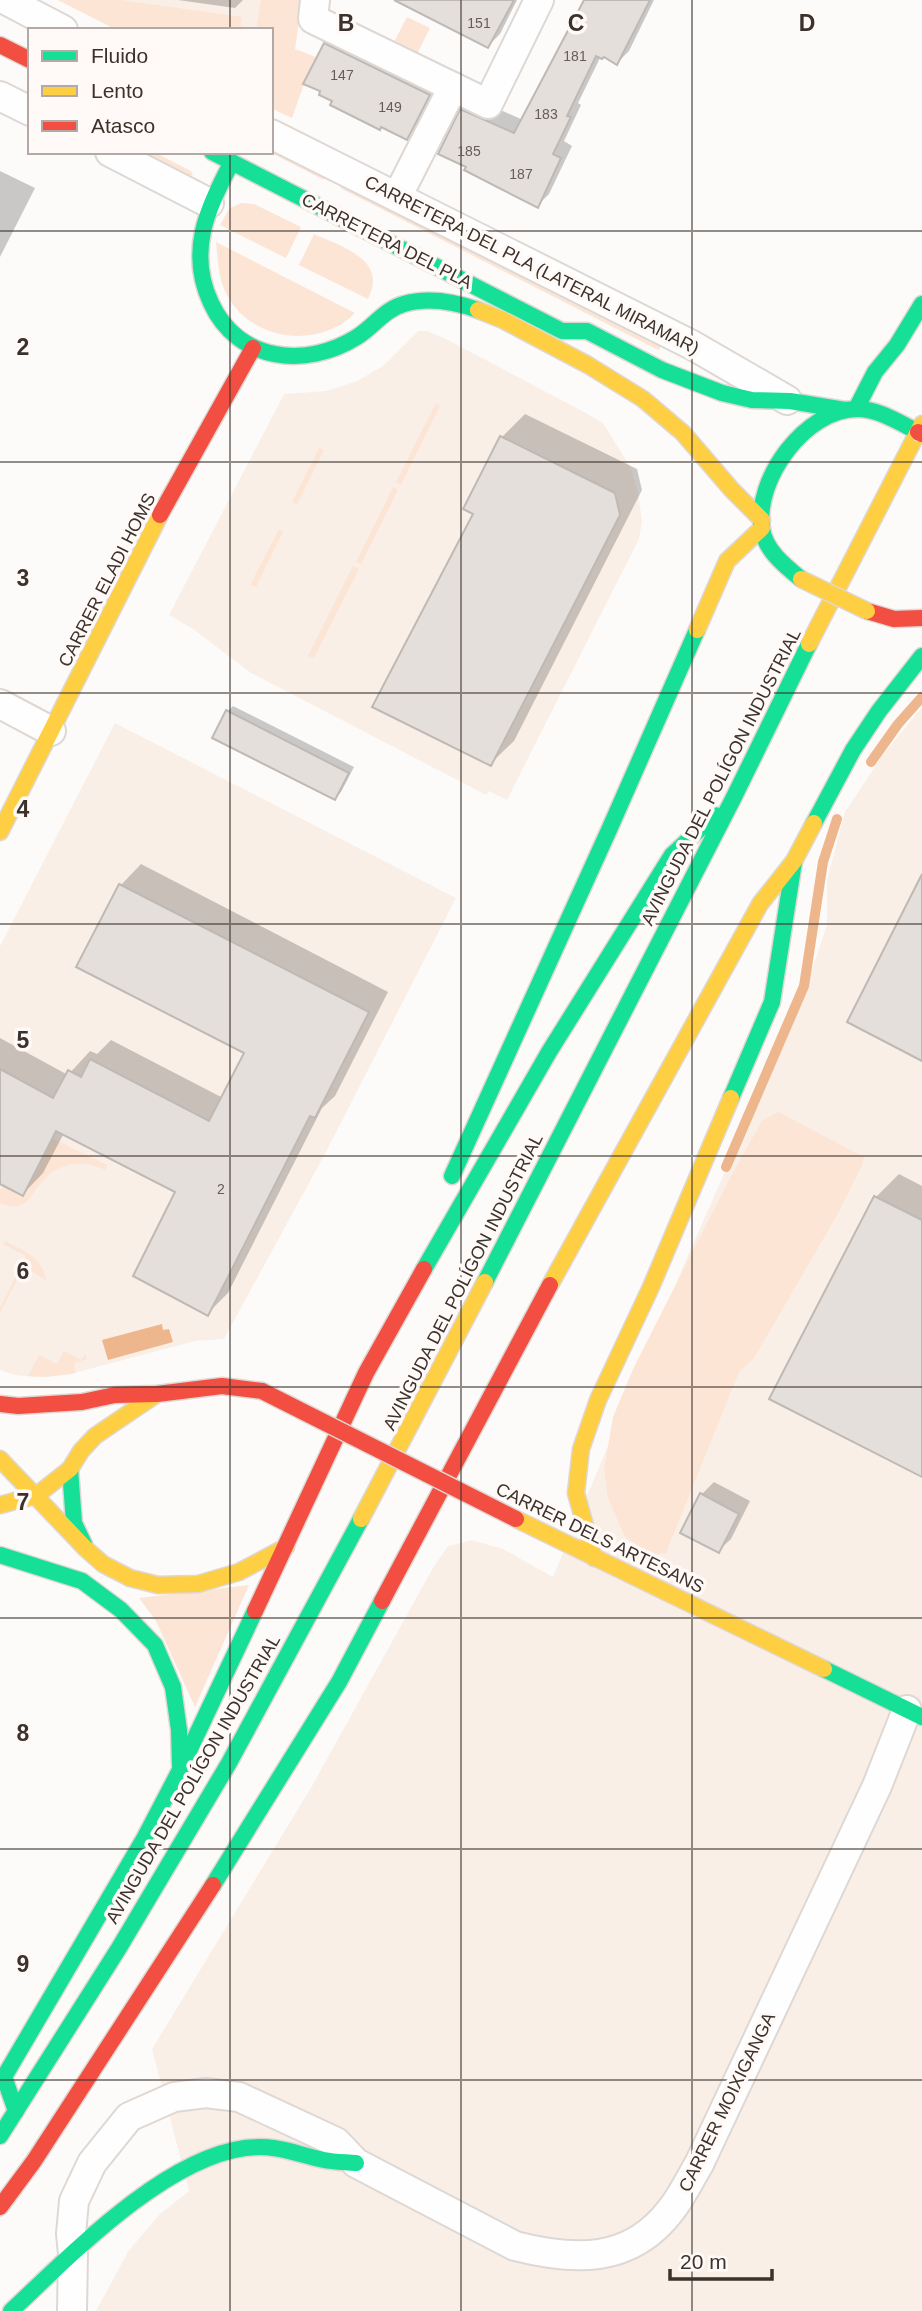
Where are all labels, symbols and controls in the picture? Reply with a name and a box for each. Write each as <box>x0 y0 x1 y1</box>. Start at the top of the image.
text: B <box>338 10 354 36</box>
text: C <box>568 10 584 36</box>
text: D <box>799 10 815 36</box>
house number: 151 <box>467 15 491 31</box>
legend <box>28 28 273 154</box>
text: Fluido <box>91 44 148 67</box>
house number: 181 <box>563 48 587 64</box>
house number: 147 <box>330 67 354 83</box>
text: Lento <box>91 79 144 102</box>
house number: 149 <box>378 99 402 115</box>
house number: 183 <box>534 106 558 122</box>
text: Atasco <box>91 114 155 137</box>
house number: 185 <box>457 143 481 159</box>
house number: 187 <box>509 166 533 182</box>
street label: CARRETERA DEL PLA (LATERAL MIRAMAR) <box>362 172 702 358</box>
street label: CARRETERA DEL PLA <box>299 189 475 293</box>
text: 2 <box>17 334 29 360</box>
street label: CARRER ELADI HOMS <box>54 490 160 670</box>
text: 3 <box>17 565 29 591</box>
street label: AVINGUDA DEL POLÍGON INDUSTRIAL <box>637 625 805 929</box>
text: 4 <box>17 796 30 822</box>
text: 5 <box>17 1027 30 1053</box>
street label: AVINGUDA DEL POLÍGON INDUSTRIAL <box>379 1130 547 1434</box>
house number: 2 <box>217 1181 225 1197</box>
text: 6 <box>17 1258 29 1284</box>
street label: CARRER DELS ARTESANS <box>493 1479 707 1597</box>
text: 7 <box>17 1489 29 1515</box>
street label: AVINGUDA DEL POLÍGON INDUSTRIAL <box>102 1631 284 1927</box>
text: 8 <box>17 1720 30 1746</box>
text: 9 <box>17 1951 29 1977</box>
street label: CARRER MOIXIGANGA <box>675 2009 779 2195</box>
scale bar <box>670 2238 772 2282</box>
text: 20 m <box>680 2250 727 2273</box>

